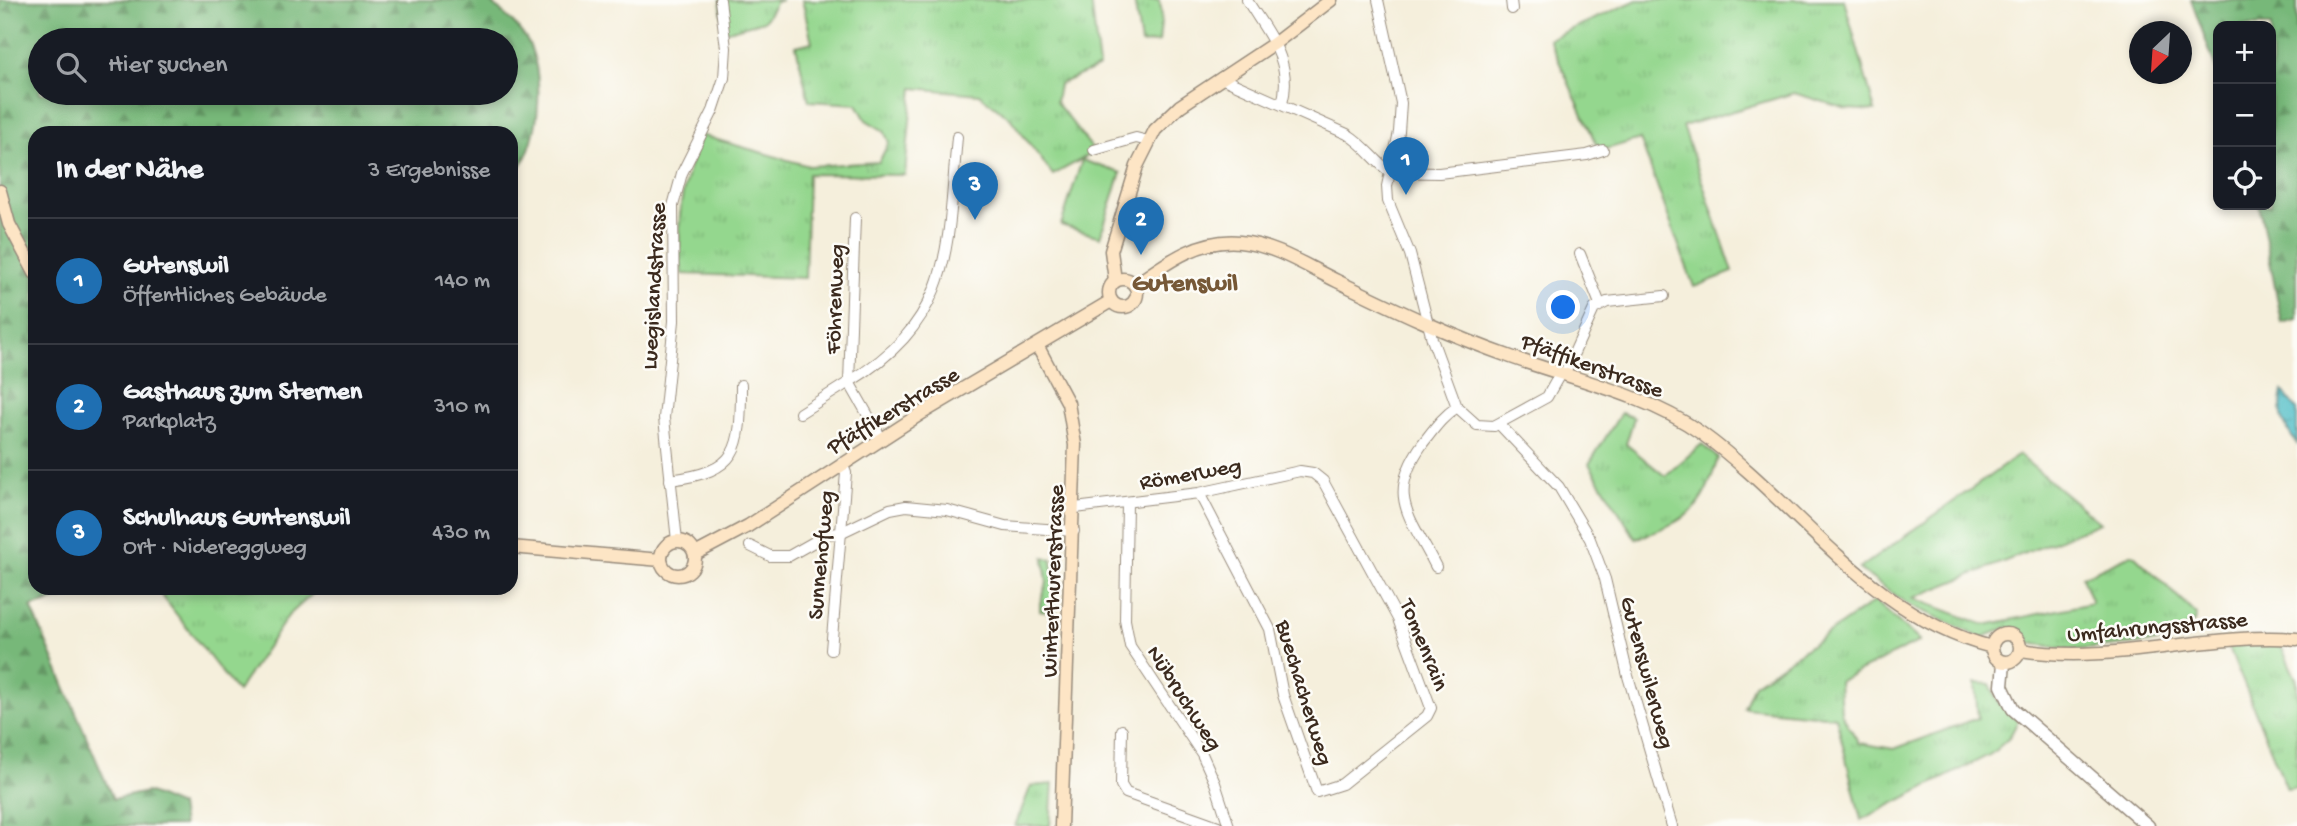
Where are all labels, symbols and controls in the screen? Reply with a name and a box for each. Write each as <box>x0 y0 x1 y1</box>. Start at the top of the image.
north arrow <box>2129 21 2192 84</box>
map controls <box>2213 21 2276 210</box>
button: + <box>2213 21 2276 84</box>
search box <box>28 28 518 105</box>
icon: search <box>52 48 90 86</box>
text: Hier suchen <box>108 51 228 82</box>
button: − <box>2213 84 2276 147</box>
pin: 1 <box>1383 137 1429 195</box>
button: locate <box>2213 147 2276 210</box>
text: In der Nähe <box>56 154 203 189</box>
text: 3 Ergebnisse <box>368 158 490 185</box>
pin: 3 <box>952 162 998 220</box>
pin: 2 <box>1118 197 1164 255</box>
street label: Luegislandstrasse <box>638 201 673 370</box>
street label: Föhrenweg <box>821 244 852 355</box>
text: Gutenswil <box>123 252 229 283</box>
text: 1 <box>74 268 84 295</box>
text: 140 m <box>435 268 490 295</box>
district label: Gutenswil <box>1132 270 1238 301</box>
text: Öffentliches Gebäude <box>123 283 327 310</box>
your location <box>1546 290 1580 324</box>
street label: Pfäffikerstrasse <box>1516 329 1668 406</box>
street label: Pfäffikerstrasse <box>822 361 966 463</box>
text: Gasthaus zum Sternen <box>123 378 362 409</box>
text: 2 <box>73 394 85 421</box>
text: 310 m <box>434 394 490 421</box>
text: Parkplatz <box>123 409 216 436</box>
street label: Römerweg <box>1137 453 1244 498</box>
street label: Winterthurerstrasse <box>1038 483 1071 678</box>
street label: Sunnehofweg <box>803 490 842 621</box>
text: Schulhaus Guntenswil <box>123 504 351 535</box>
text: 3 <box>73 520 85 547</box>
text: 430 m <box>432 520 490 547</box>
text: Ort · Nidereggweg <box>123 535 307 562</box>
street label: Tomenrain <box>1391 594 1453 695</box>
street label: Gutenswilerweg <box>1612 594 1679 752</box>
street label: Umfahrungsstrasse <box>2066 607 2250 650</box>
street label: Buechacherweg <box>1267 616 1338 769</box>
street label: Nübruchweg <box>1139 641 1227 757</box>

